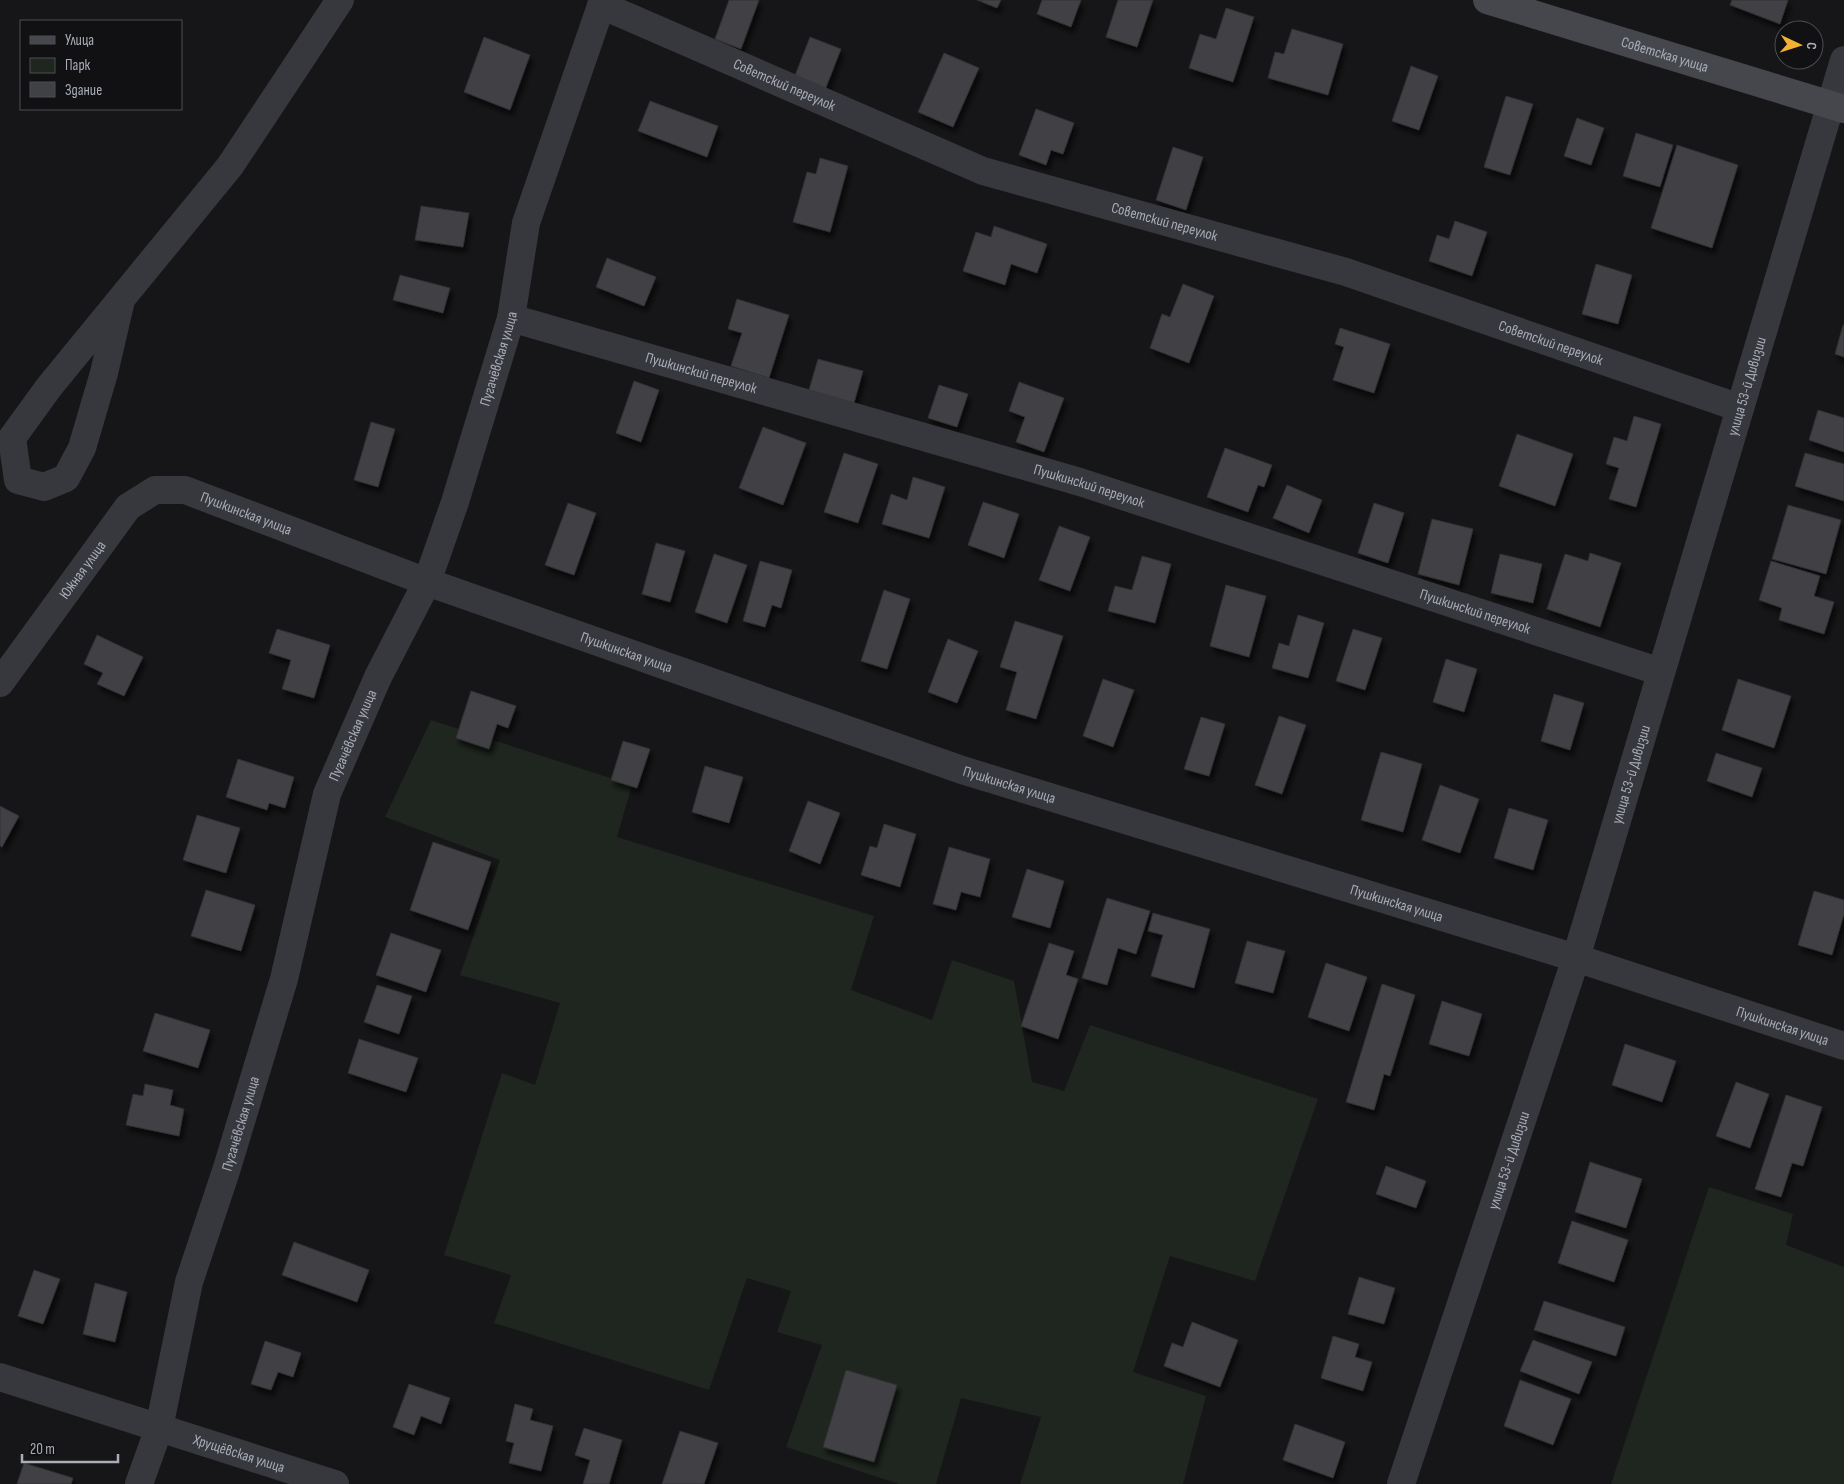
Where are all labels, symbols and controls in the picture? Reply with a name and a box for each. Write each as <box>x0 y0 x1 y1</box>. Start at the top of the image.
legend <box>20 20 182 110</box>
north arrow <box>1774 20 1824 70</box>
text: Улица <box>65 31 94 50</box>
street label: Советская улица <box>1619 33 1711 77</box>
text: С <box>1803 42 1820 50</box>
street label: Советский переулок <box>730 55 839 116</box>
text: Парк <box>65 56 91 75</box>
text: Здание <box>65 81 102 100</box>
street label: Советский переулок <box>1109 198 1220 246</box>
street label: Пугачёвская улица <box>476 310 522 409</box>
street label: Советский переулок <box>1496 316 1606 370</box>
street label: улица 53-й Дивизии <box>1723 335 1771 438</box>
street label: Пушкинский переулок <box>643 348 759 399</box>
street label: Пушкинский переулок <box>1031 460 1147 513</box>
street label: Пушкинская улица <box>198 488 295 540</box>
street label: Южная улица <box>55 537 110 603</box>
street label: Пушкинский переулок <box>1417 585 1533 639</box>
street label: Пушкинская улица <box>578 628 675 678</box>
street label: Пугачёвская улица <box>325 687 381 784</box>
street label: улица 53-й Дивизии <box>1608 723 1655 826</box>
street label: Пушкинская улица <box>960 762 1058 808</box>
street label: Пушкинская улица <box>1348 880 1445 927</box>
street label: Пушкинская улица <box>1734 1002 1831 1050</box>
street label: Пугачёвская улица <box>218 1074 264 1173</box>
street label: улица 53-й Дивизии <box>1484 1109 1534 1212</box>
street label: Хрущёвская улица <box>190 1430 287 1477</box>
scale bar <box>22 1432 119 1464</box>
text: 20 m <box>30 1440 55 1459</box>

